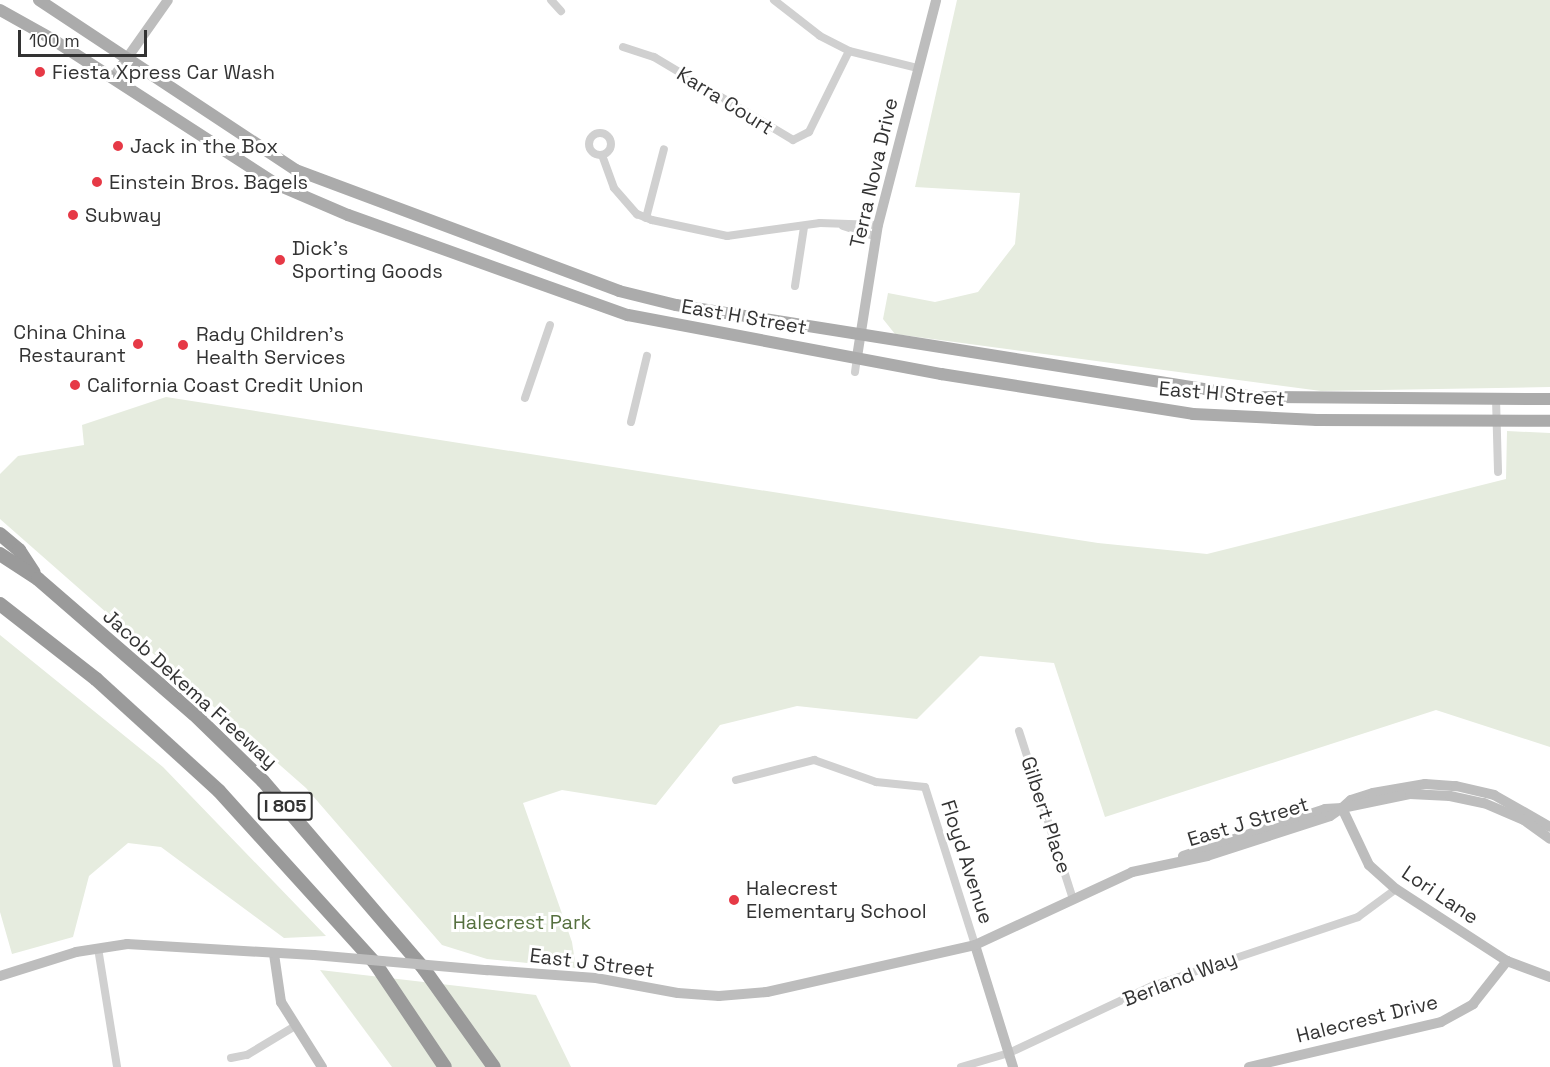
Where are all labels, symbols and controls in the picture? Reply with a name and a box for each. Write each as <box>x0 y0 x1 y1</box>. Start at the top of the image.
scale bar <box>21 18 150 56</box>
text: 100 m <box>29 29 80 52</box>
place label: Fiesta Xpress Car Wash <box>52 60 275 84</box>
street label: Karra Court <box>672 62 778 140</box>
marker: Fiesta Xpress Car Wash <box>33 65 47 79</box>
street label: Terra Nova Drive <box>845 96 903 250</box>
place label: Jack in the Box <box>130 134 278 158</box>
marker: Jack in the Box <box>111 139 125 153</box>
place label: Einstein Bros. Bagels <box>109 170 309 194</box>
marker: Einstein Bros. Bagels <box>90 175 104 189</box>
place label: Subway <box>85 203 162 227</box>
marker: Subway <box>66 208 80 222</box>
place label: Dick's Sporting Goods <box>292 237 443 284</box>
marker: Dick's Sporting Goods <box>273 253 287 267</box>
street label: East H Street <box>680 294 808 340</box>
place label: China China Restaurant <box>13 320 126 367</box>
place label: Rady Children's Health Services <box>196 322 346 369</box>
marker: Rady Children's Health Services <box>174 336 192 354</box>
marker: China China Restaurant <box>131 337 145 351</box>
place label: California Coast Credit Union <box>87 373 364 397</box>
street label: East H Street <box>1158 377 1286 411</box>
marker: California Coast Credit Union <box>68 378 82 392</box>
street label: Jacob Dekema Freeway <box>98 604 282 774</box>
street label: Gilbert Place <box>1016 753 1076 877</box>
road number: I 805 <box>256 791 314 821</box>
street label: East J Street <box>1184 792 1312 852</box>
street label: Floyd Avenue <box>936 797 998 927</box>
street label: Lori Lane <box>1397 861 1483 929</box>
place label: Halecrest Elementary School <box>746 876 927 923</box>
marker: Halecrest Elementary School <box>727 893 741 907</box>
park label: Halecrest Park <box>453 910 591 934</box>
street label: East J Street <box>528 943 656 983</box>
street label: Berland Way <box>1120 946 1240 1012</box>
street label: Halecrest Drive <box>1294 990 1440 1048</box>

